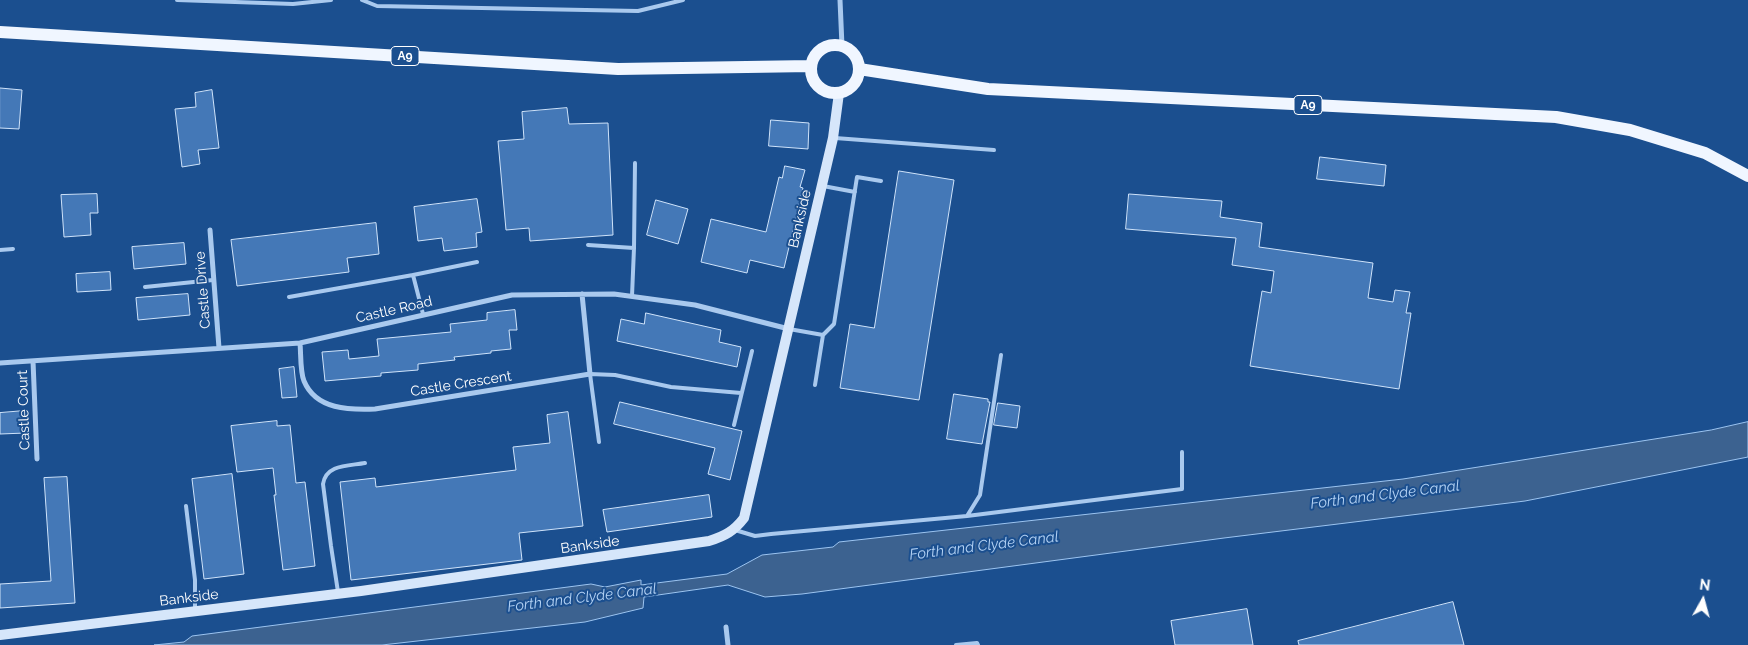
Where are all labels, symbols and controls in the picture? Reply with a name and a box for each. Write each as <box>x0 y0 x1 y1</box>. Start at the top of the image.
road number: A9 <box>391 46 419 66</box>
road number: A9 <box>1294 96 1322 114</box>
street label: Bankside <box>785 188 815 250</box>
street label: Castle Drive <box>192 251 214 329</box>
street label: Castle Road <box>354 293 434 327</box>
street label: Castle Crescent <box>409 368 513 400</box>
street label: Castle Court <box>14 370 34 450</box>
water label: Forth and Clyde Canal <box>1309 477 1461 513</box>
water label: Forth and Clyde Canal <box>908 528 1060 564</box>
street label: Bankside <box>559 533 621 557</box>
north arrow <box>1678 575 1728 625</box>
text: N <box>1699 577 1711 594</box>
water label: Forth and Clyde Canal <box>506 580 658 616</box>
street label: Bankside <box>159 586 219 610</box>

